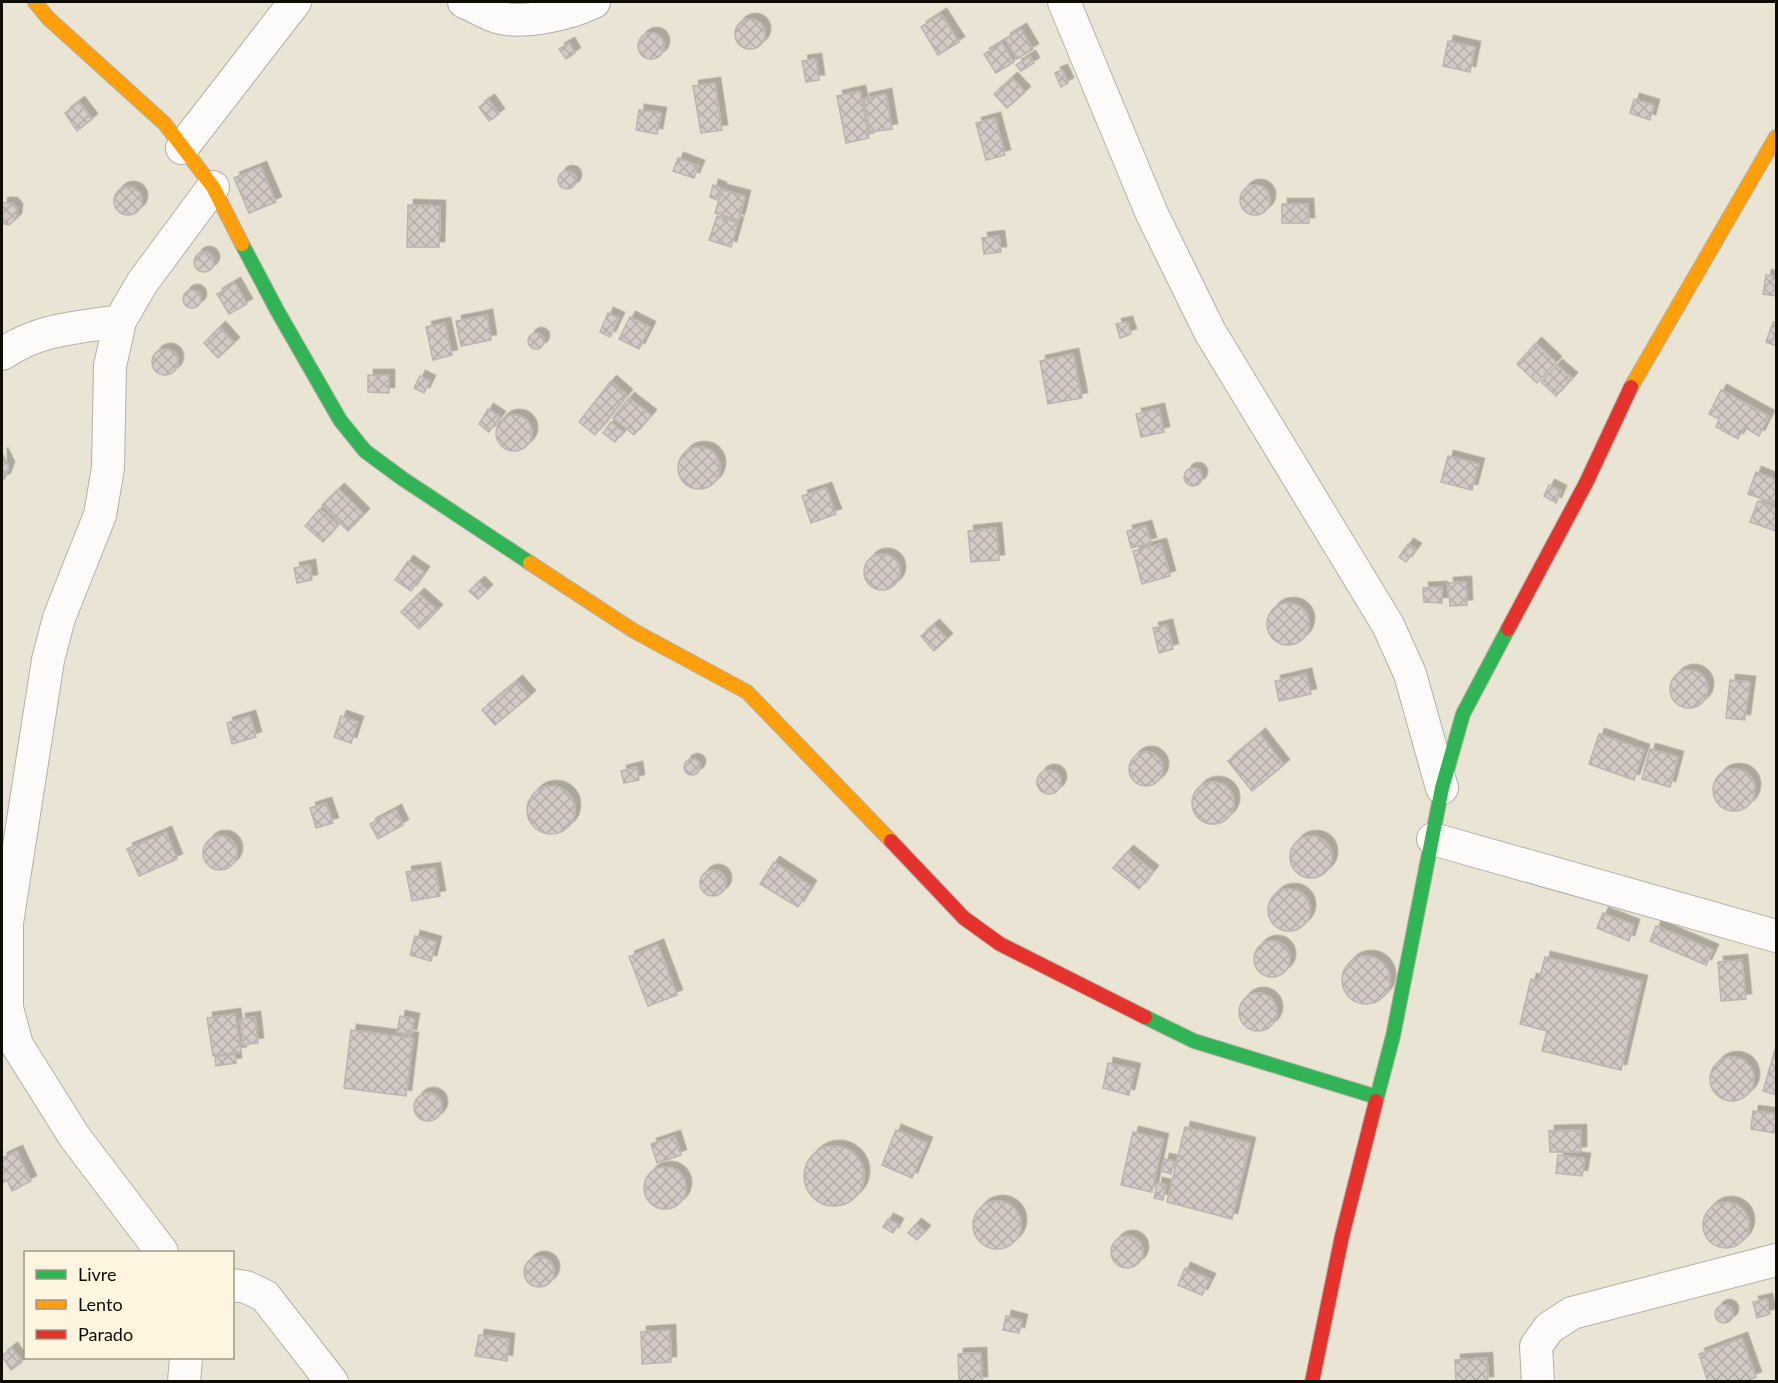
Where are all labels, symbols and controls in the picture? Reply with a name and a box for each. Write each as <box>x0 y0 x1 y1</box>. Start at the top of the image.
legend <box>24 1251 234 1359</box>
text: Livre <box>78 1263 117 1285</box>
text: Lento <box>78 1293 123 1315</box>
text: Parado <box>78 1323 133 1345</box>

